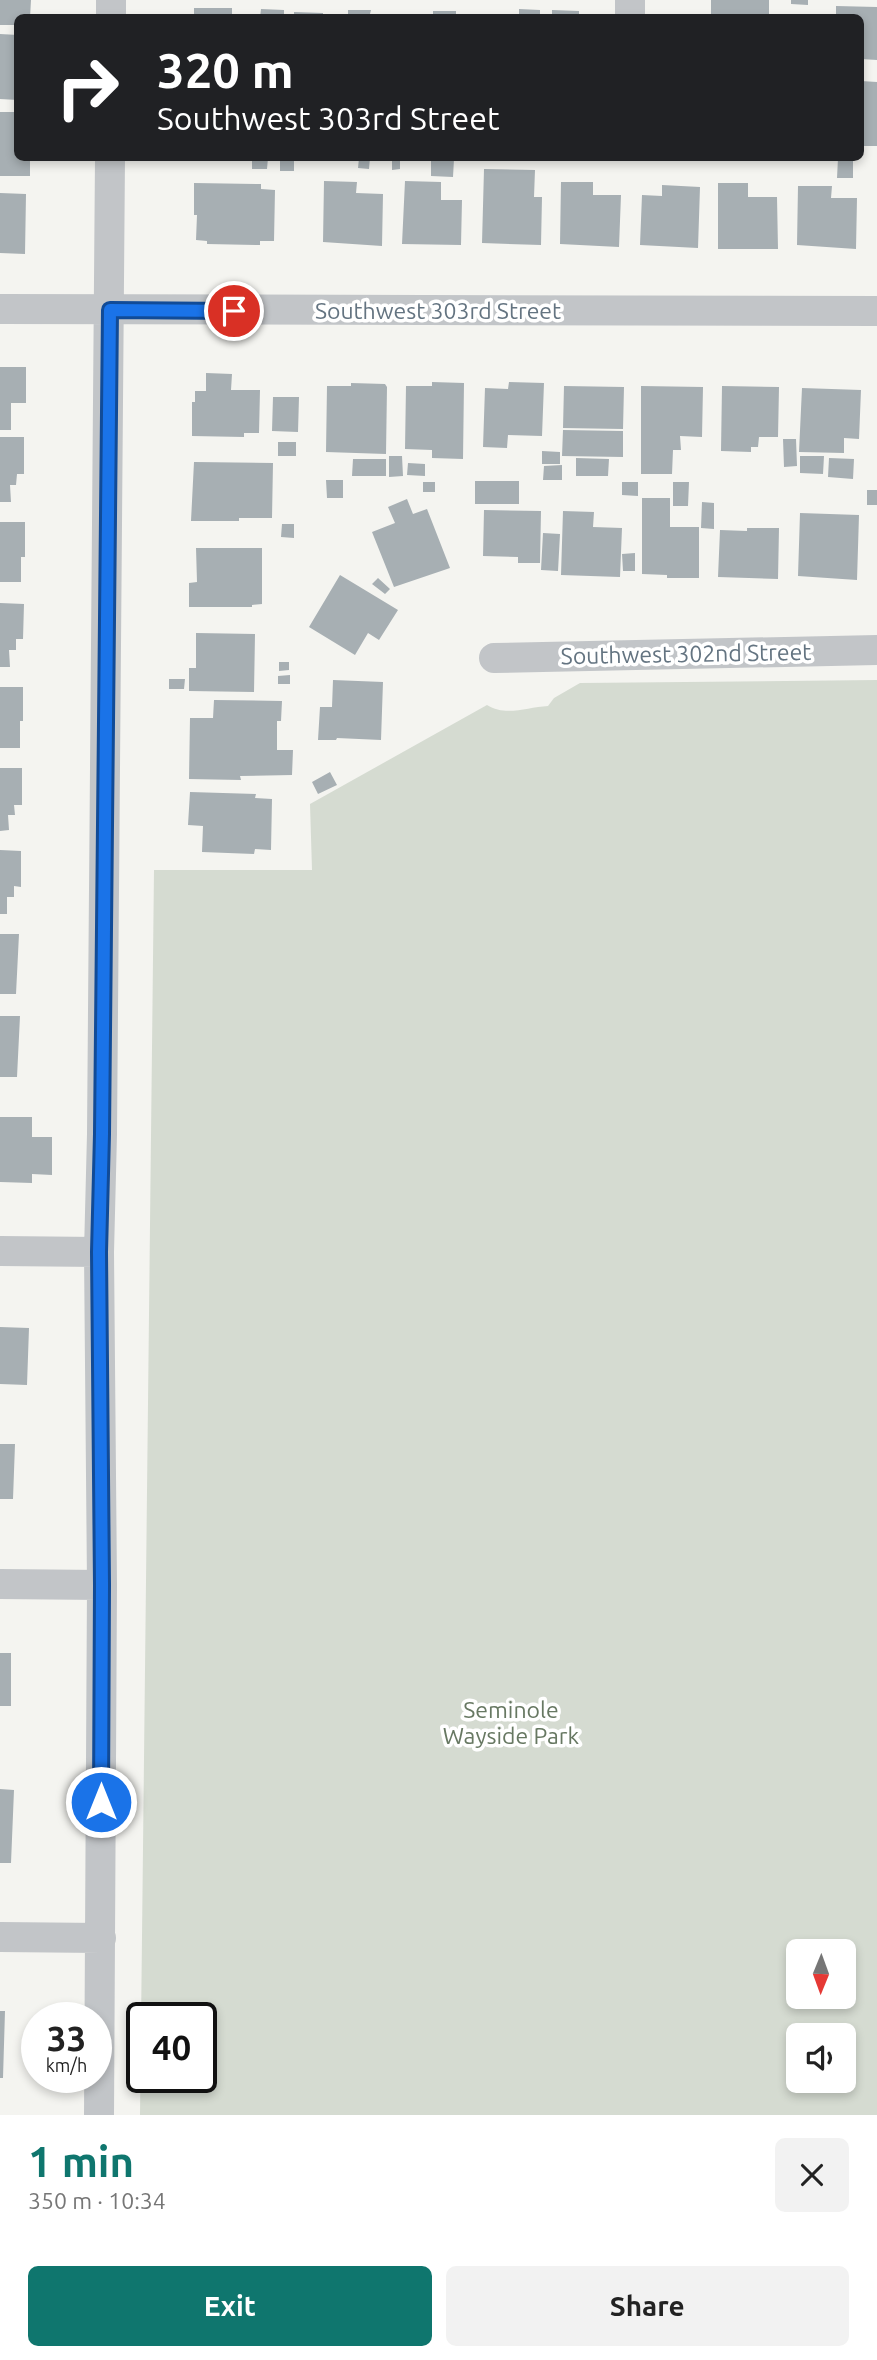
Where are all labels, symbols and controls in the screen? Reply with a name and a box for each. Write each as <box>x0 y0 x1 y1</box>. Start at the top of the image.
icon: right <box>42 42 133 133</box>
text: 320 m <box>157 42 294 97</box>
text: Southwest 303rd Street <box>157 100 499 136</box>
pin <box>204 281 264 341</box>
icon: arrive <box>215 292 253 330</box>
street label: Southwest 303rd Street <box>315 298 561 323</box>
street label: Southwest 302nd Street <box>560 639 811 668</box>
park label: Seminole Wayside Park <box>443 1697 580 1748</box>
position arrow <box>64 1765 138 1839</box>
north arrow <box>786 1939 856 2009</box>
map controls <box>786 1939 856 2093</box>
speed limit sign: 40 <box>126 2002 217 2093</box>
text: 33 <box>47 2018 86 2058</box>
button: sound <box>786 2023 856 2093</box>
text: km/h <box>46 2055 87 2075</box>
text: 1 min <box>28 2138 134 2185</box>
button: close <box>775 2138 849 2212</box>
text: 350 m · 10:34 <box>28 2188 166 2213</box>
button: Exit <box>28 2266 432 2346</box>
button: Share <box>446 2266 849 2346</box>

